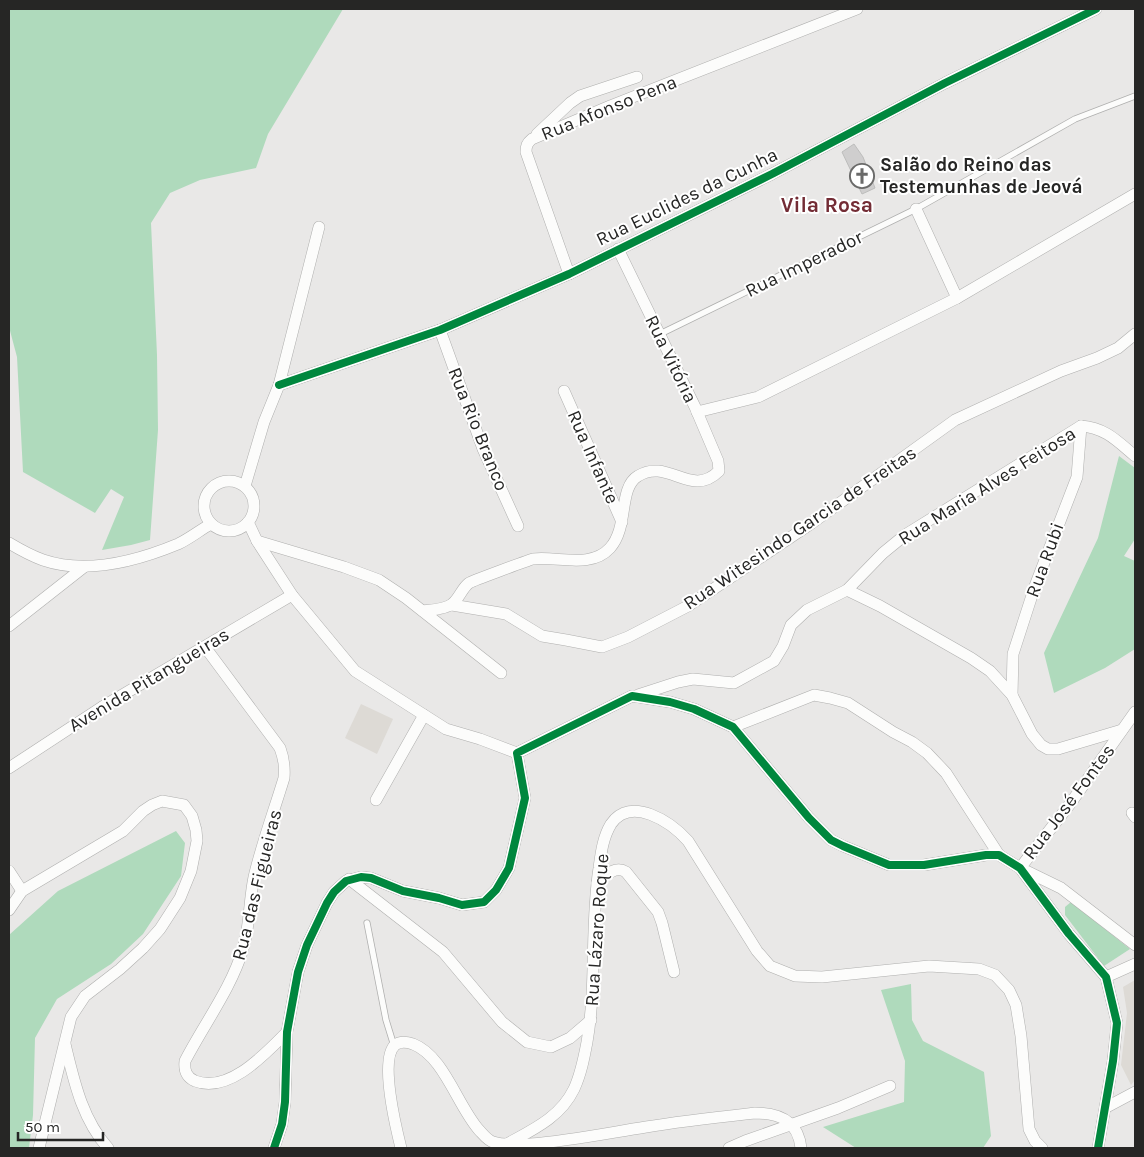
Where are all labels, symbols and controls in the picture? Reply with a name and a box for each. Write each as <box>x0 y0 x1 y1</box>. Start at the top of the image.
street label: Rua Afonso Pena <box>538 71 680 145</box>
street label: Rua Euclides da Cunha <box>593 143 781 251</box>
place label: Salão do Reino das Testemunhas de Jeová <box>880 154 1083 198</box>
church icon: Salão do Reino das Testemunhas de Jeová <box>849 163 875 189</box>
district label: Vila Rosa <box>781 193 873 217</box>
street label: Rua Imperador <box>742 226 866 302</box>
street label: Rua Vitória <box>640 311 702 407</box>
street label: Rua Rio Branco <box>443 364 513 494</box>
street label: Rua Infante <box>563 407 623 507</box>
street label: Rua Maria Alves Feitosa <box>894 422 1080 550</box>
street label: Rua Witesindo Garcia de Freitas <box>679 442 921 614</box>
street label: Rua Rubi <box>1021 520 1069 600</box>
street label: Avenida Pitangueiras <box>65 623 233 737</box>
street label: Rua José Fontes <box>1019 740 1119 864</box>
street label: Rua das Figueiras <box>228 807 286 963</box>
street label: Rua Lázaro Roque <box>581 853 613 1007</box>
scale bar <box>18 1110 102 1142</box>
text: 50 m <box>25 1118 60 1136</box>

